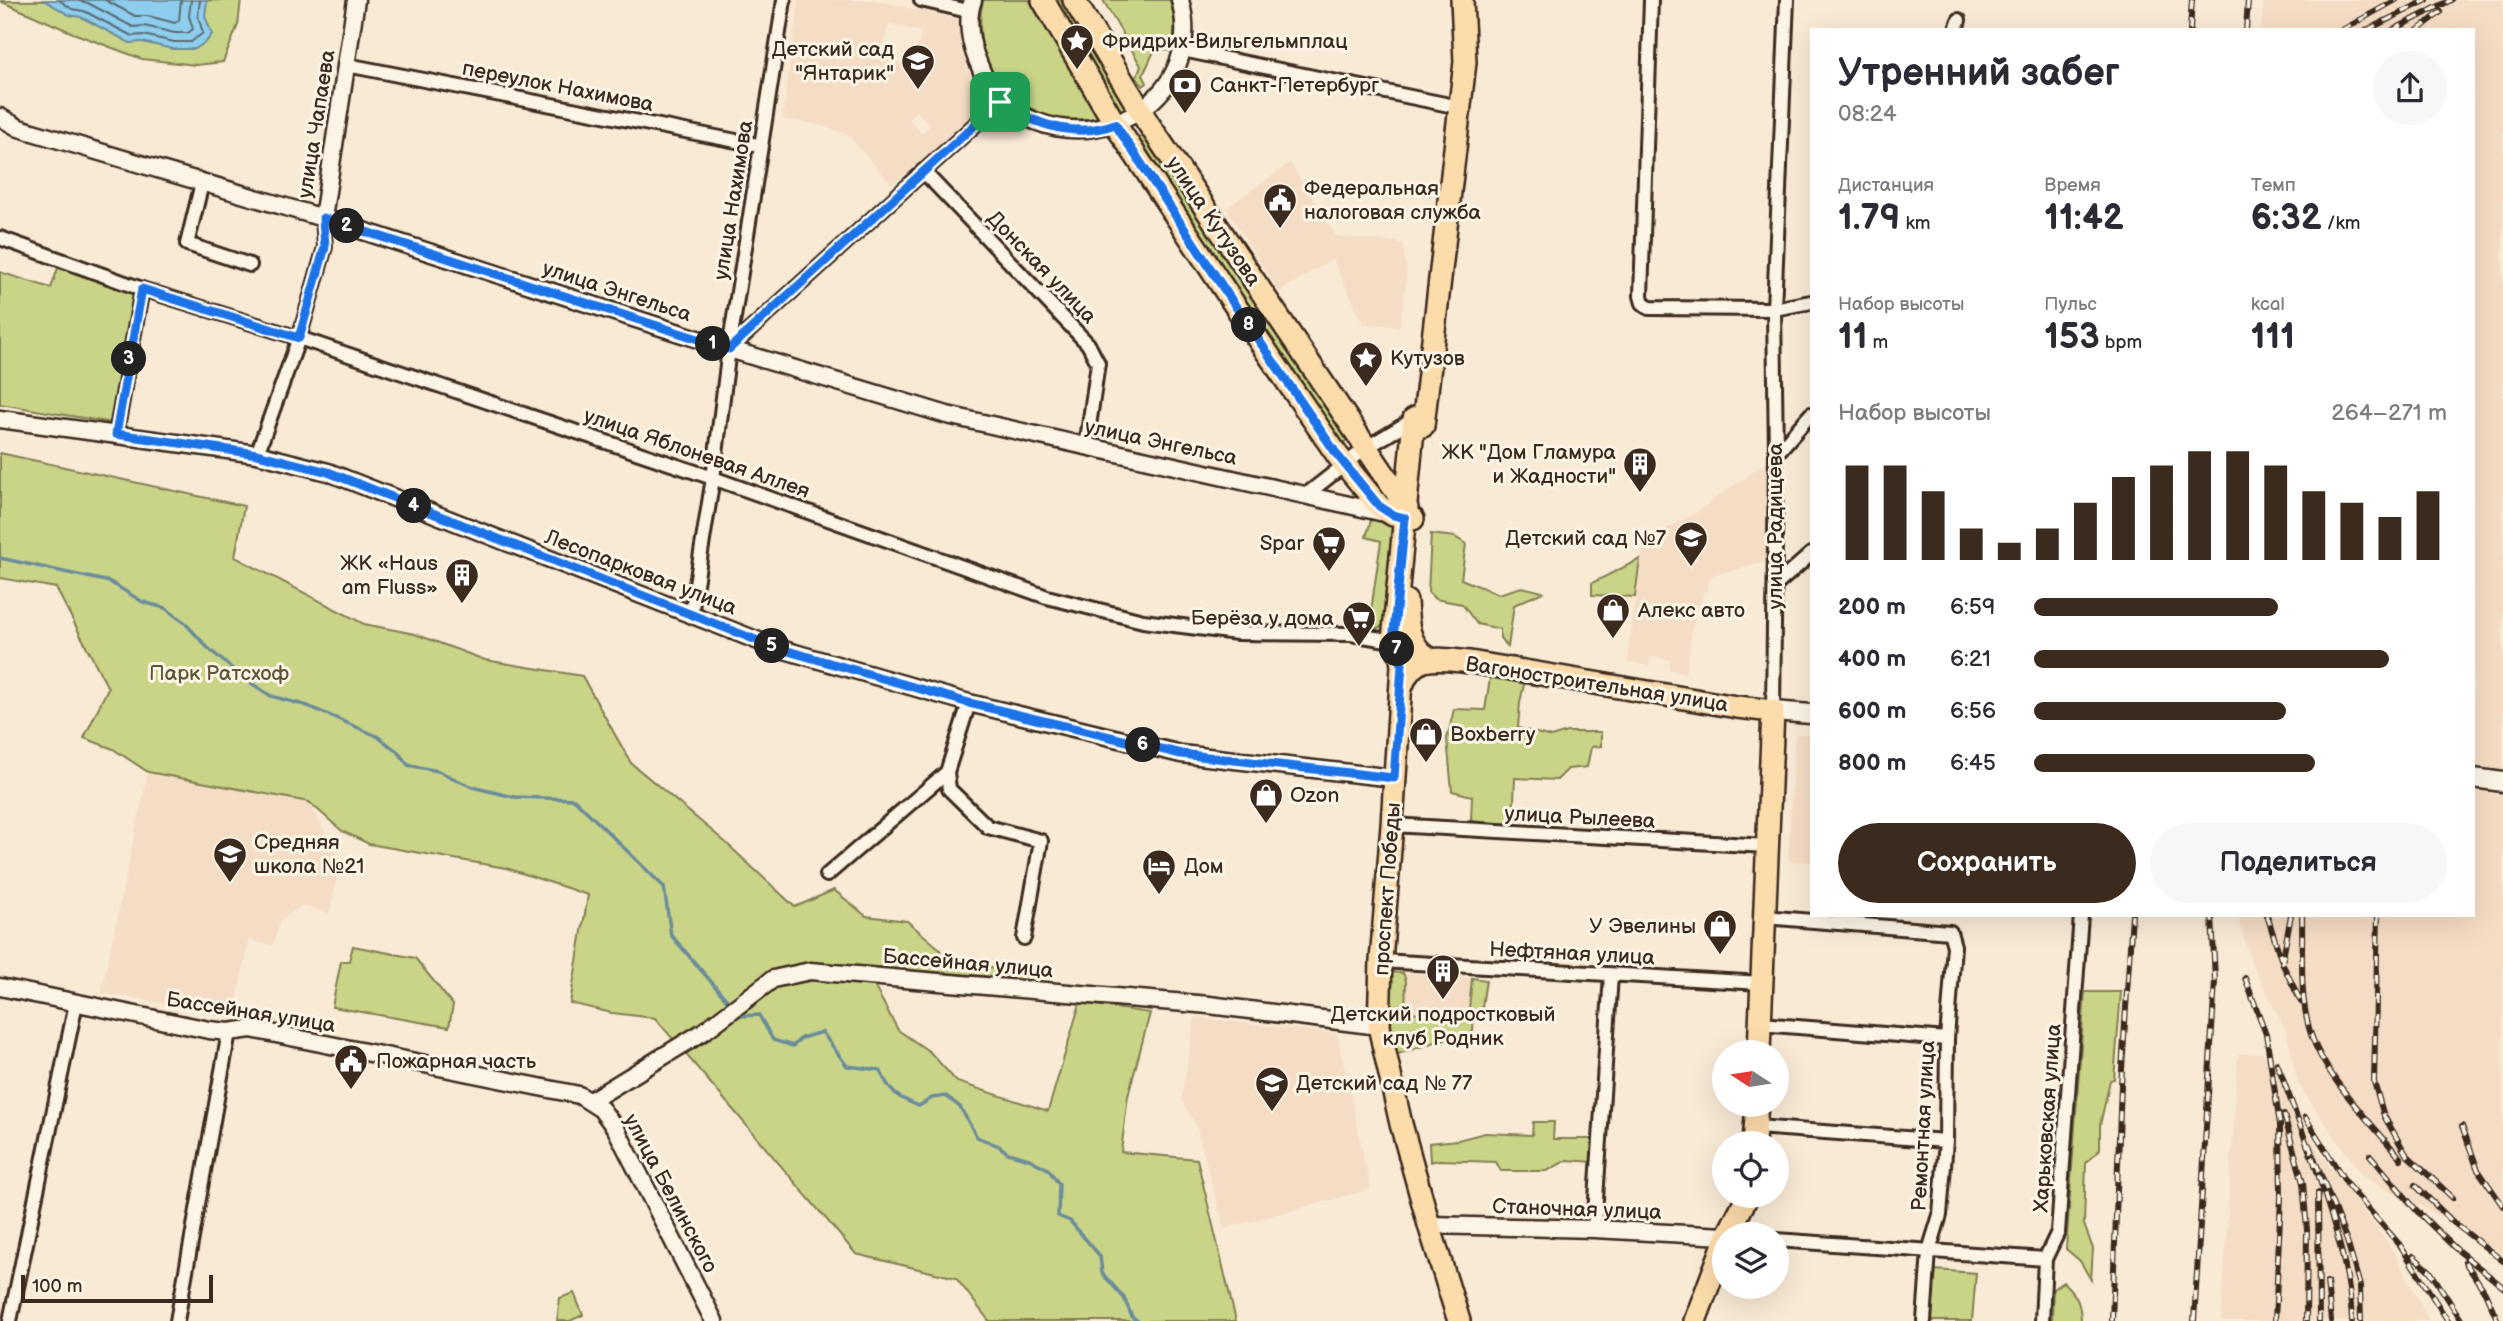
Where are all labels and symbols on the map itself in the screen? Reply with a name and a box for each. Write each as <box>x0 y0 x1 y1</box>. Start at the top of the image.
place icon: Фридрих-Вильгельмплац <box>1058 22 1096 71</box>
place label: Фридрих-Вильгельмплац <box>1102 29 1348 54</box>
place label: Детский сад "Янтарик" <box>772 37 894 86</box>
school or university icon: Детский сад "Янтарик" <box>899 42 937 91</box>
street label: улица Чапаева <box>292 48 341 200</box>
street label: переулок Нахимова <box>460 56 656 117</box>
bank icon: Санкт-Петербург <box>1166 66 1204 115</box>
pin <box>970 72 1030 132</box>
place label: Санкт-Петербург <box>1210 73 1379 98</box>
street label: улица Нахимова <box>709 118 759 282</box>
street label: улица Кутузова <box>1161 152 1266 291</box>
place label: Федеральная налоговая служба <box>1304 176 1482 225</box>
public building icon: Федеральная налоговая служба <box>1261 181 1299 230</box>
street label: Донская улица <box>982 206 1102 329</box>
pin: 2 <box>330 208 364 244</box>
street label: улица Энгельса <box>539 256 695 327</box>
pin: 8 <box>1232 308 1266 342</box>
pin: 1 <box>696 326 730 362</box>
place icon: Кутузов <box>1347 339 1385 388</box>
pin: 3 <box>111 342 146 376</box>
place label: Кутузов <box>1390 346 1465 371</box>
street label: улица Яблоневая Аллея <box>581 403 813 504</box>
street label: улица Энгельса <box>1083 414 1240 471</box>
place label: ЖК "Дом Гламура и Жадности" <box>1442 440 1617 489</box>
street label: улица Радищева <box>1763 442 1788 609</box>
building icon: ЖК "Дом Гламура и Жадности" <box>1621 445 1659 494</box>
pin: 4 <box>396 489 432 524</box>
school or university icon: Детский сад №7 <box>1672 519 1710 568</box>
street label: Лесопарковая улица <box>540 524 741 621</box>
supermarket icon: Spar <box>1310 524 1348 573</box>
place label: Детский сад №7 <box>1505 526 1667 551</box>
place label: Spar <box>1260 531 1304 556</box>
place label: ЖК «Haus am Fluss» <box>340 551 438 600</box>
building icon: ЖК «Haus am Fluss» <box>443 556 481 605</box>
shop icon: Алекс авто <box>1594 591 1632 640</box>
place label: Алекс авто <box>1637 598 1745 623</box>
supermarket icon: Берёза у дома <box>1340 599 1378 648</box>
place label: Берёза у дома <box>1191 606 1335 631</box>
pin: 5 <box>754 628 790 664</box>
pin: 7 <box>1380 632 1414 666</box>
street label: Вагоностроительная улица <box>1464 651 1731 718</box>
park label: Парк Ратсхоф <box>149 661 289 686</box>
shop icon: Boxberry <box>1407 715 1445 764</box>
place label: Boxberry <box>1450 722 1536 747</box>
pin: 6 <box>1126 728 1160 762</box>
shop icon: Ozon <box>1247 776 1285 825</box>
place label: Ozon <box>1290 783 1339 808</box>
street label: улица Рылеева <box>1504 801 1657 834</box>
street label: проспект Победы <box>1369 802 1406 976</box>
place label: Средняя школа №21 <box>254 830 365 879</box>
school or university icon: Средняя школа №21 <box>211 835 249 884</box>
hotel icon: Дом <box>1140 847 1178 896</box>
place label: Дом <box>1184 854 1224 879</box>
shop icon: У Эвелины <box>1701 907 1739 956</box>
place label: У Эвелины <box>1589 914 1696 939</box>
street label: Нефтяная улица <box>1489 937 1656 970</box>
street label: Бассейная улица <box>882 944 1055 983</box>
building icon: Детский подростковый клуб Родник <box>1424 952 1462 1001</box>
street label: Бассейная улица <box>165 987 338 1038</box>
place label: Детский подростковый клуб Родник <box>1331 1002 1555 1051</box>
street label: Харьковская улица <box>2028 1022 2067 1213</box>
street label: Ремонтная улица <box>1907 1039 1940 1212</box>
north arrow <box>1712 1040 1788 1116</box>
public building icon: Пожарная часть <box>332 1042 370 1091</box>
place label: Пожарная часть <box>376 1049 537 1074</box>
school or university icon: Детский сад № 77 <box>1253 1064 1291 1113</box>
place label: Детский сад № 77 <box>1296 1071 1473 1096</box>
street label: улица Белинского <box>618 1110 723 1277</box>
street label: Станочная улица <box>1492 1194 1663 1225</box>
scale bar <box>21 1272 214 1304</box>

